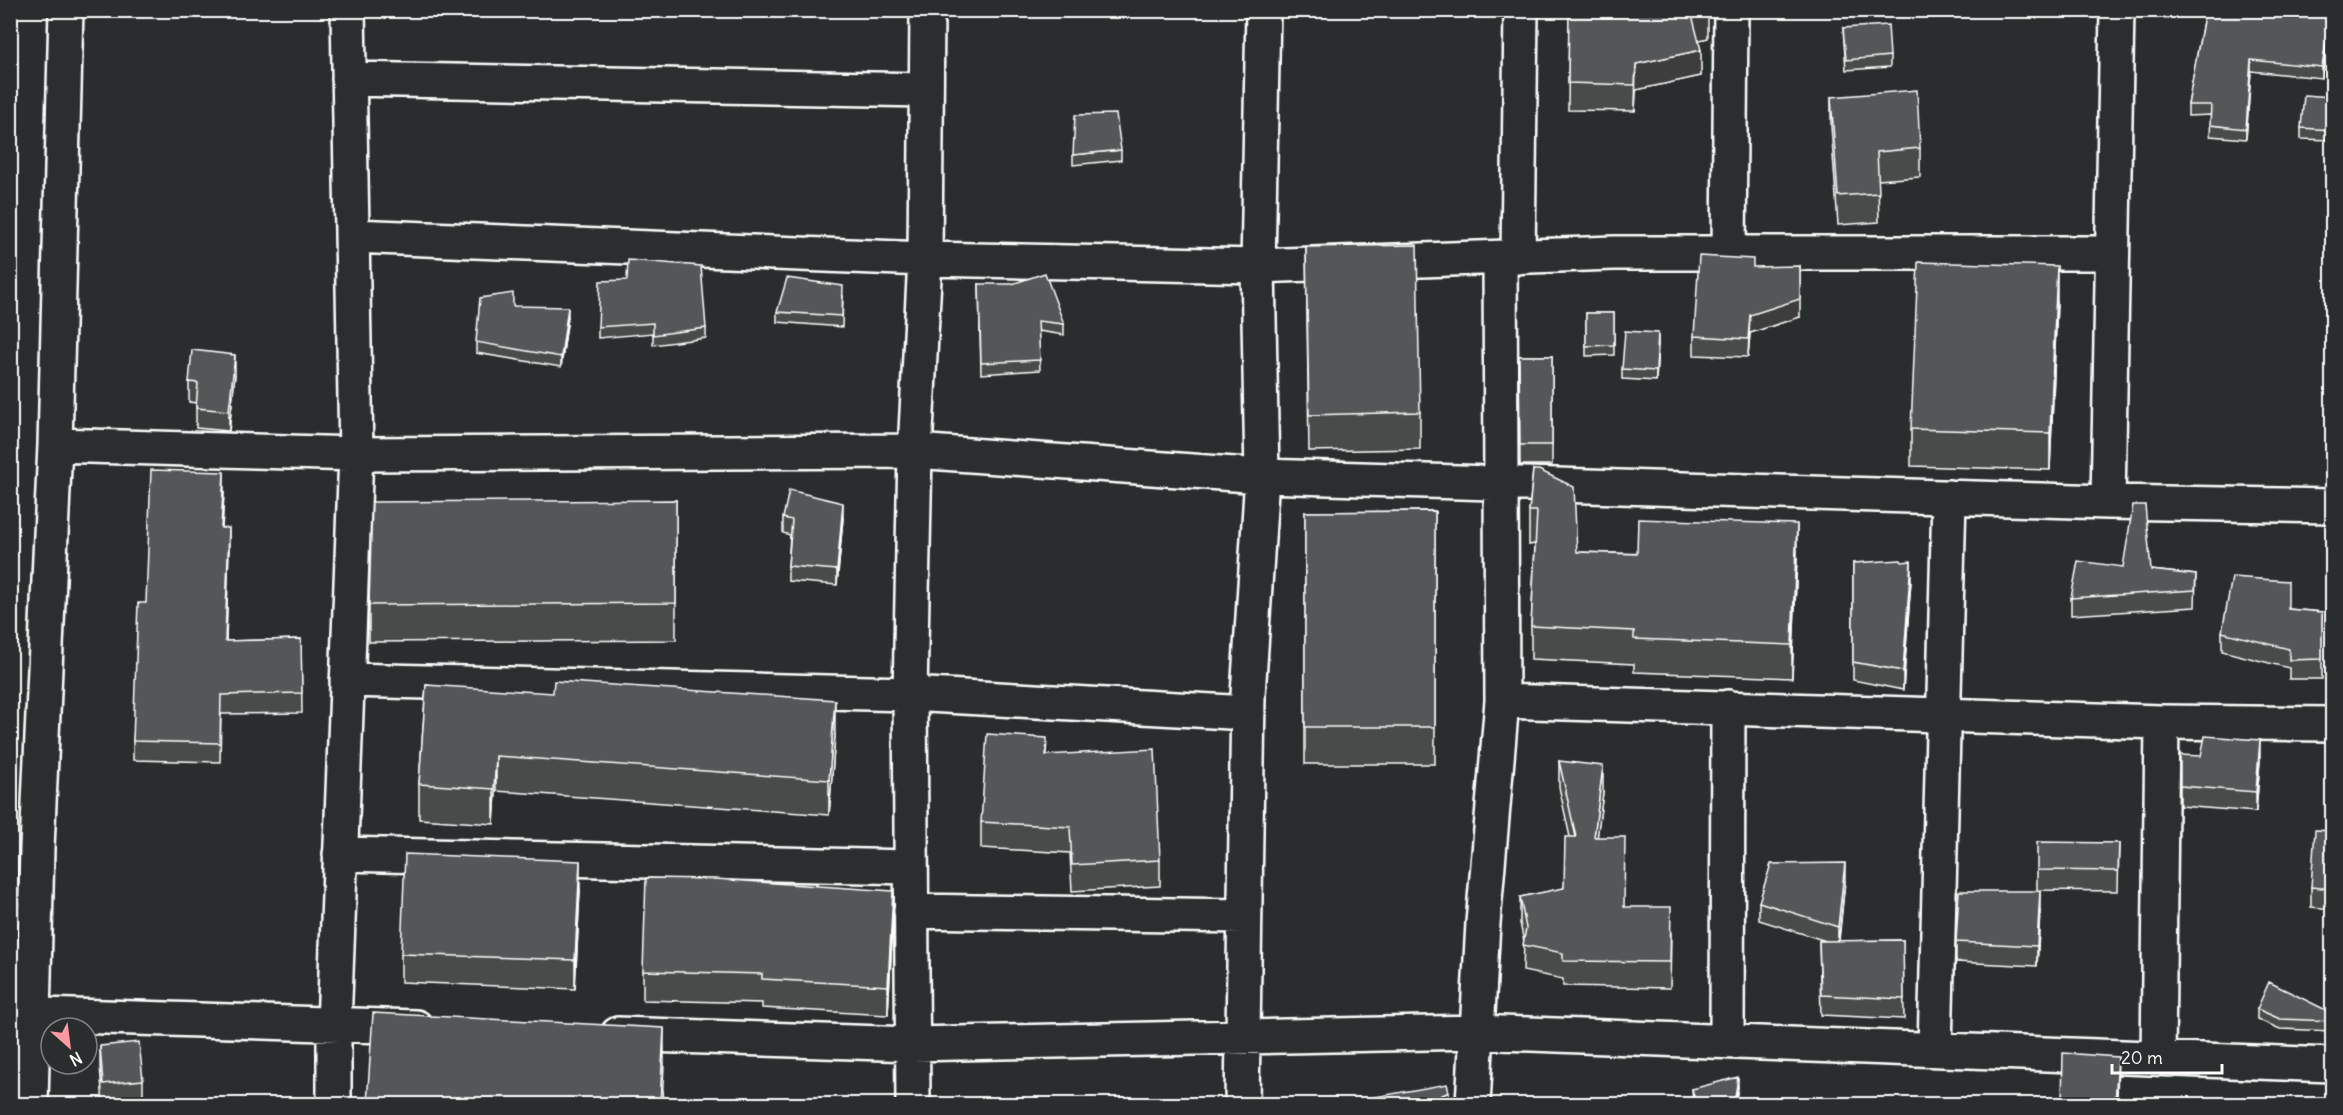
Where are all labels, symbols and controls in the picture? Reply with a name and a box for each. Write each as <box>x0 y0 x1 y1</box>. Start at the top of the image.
north arrow <box>39 1016 99 1076</box>
scale bar <box>2112 1037 2222 1075</box>
text: 20 m <box>2121 1046 2163 1069</box>
text: N <box>66 1048 86 1071</box>

